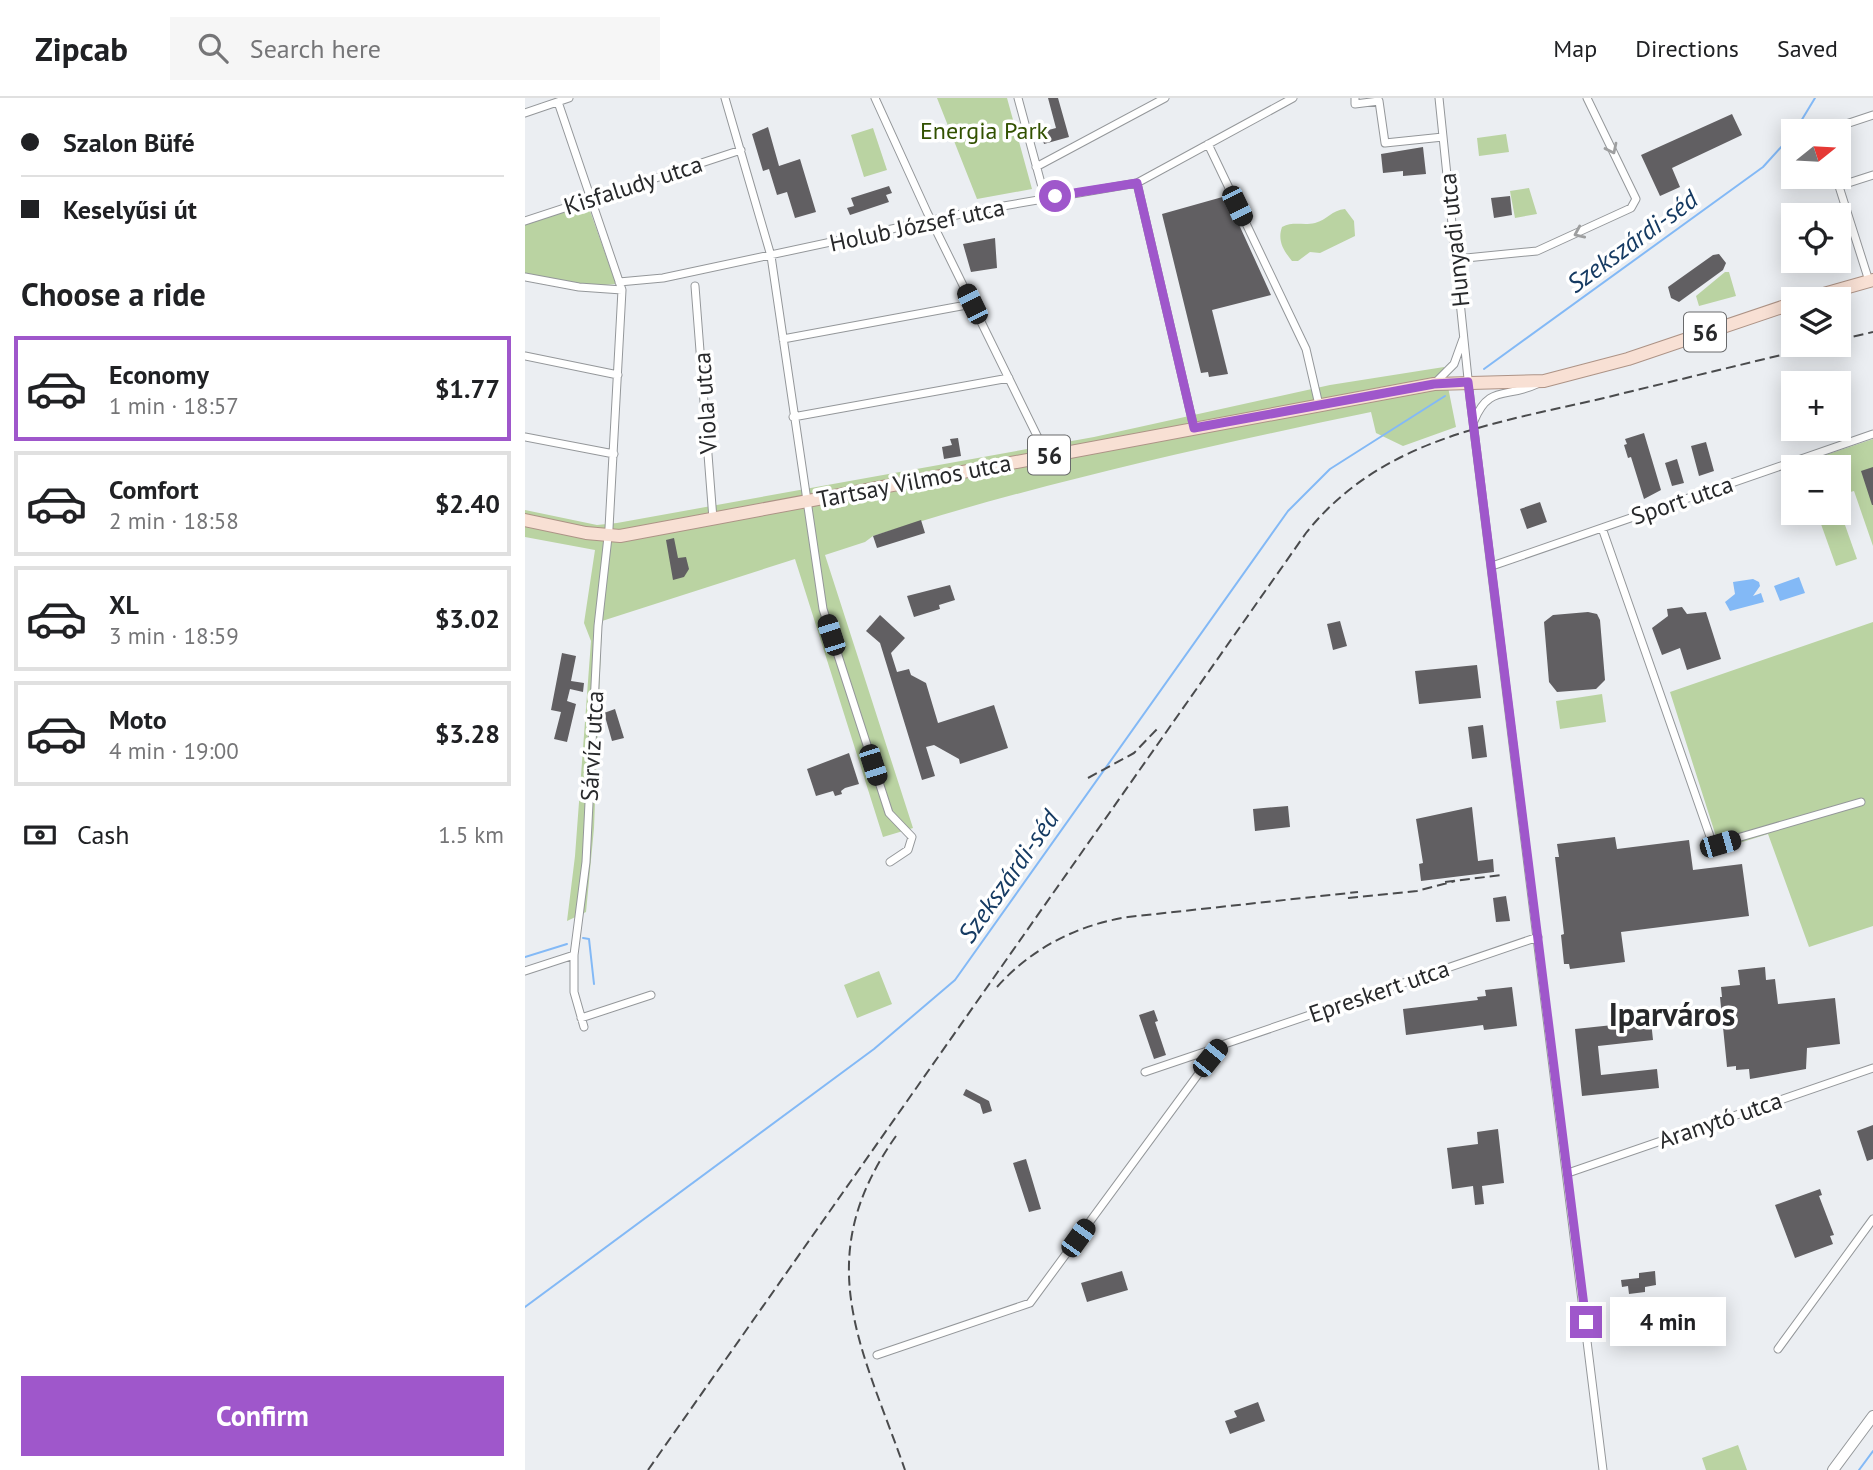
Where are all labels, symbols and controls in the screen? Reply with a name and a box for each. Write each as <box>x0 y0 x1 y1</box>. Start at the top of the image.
search box <box>170 17 660 80</box>
text: Zipcab <box>35 27 128 70</box>
icon: search <box>194 29 232 67</box>
text: Search here <box>250 32 381 65</box>
text: Map <box>1553 33 1597 64</box>
text: Directions <box>1635 33 1739 64</box>
text: Saved <box>1777 33 1838 64</box>
park label: Energia Park <box>920 115 1049 146</box>
north arrow <box>1781 119 1851 189</box>
map controls <box>1781 119 1851 525</box>
text: Szalon Büfé <box>63 126 195 159</box>
one-way arrow <box>1603 142 1617 154</box>
street label: Kisfaludy utca <box>560 148 706 222</box>
street label: Hunyadi utca <box>1432 171 1476 309</box>
route start <box>1039 180 1071 212</box>
water label: Szekszárdi-séd <box>1560 182 1705 300</box>
car <box>1219 183 1256 229</box>
street label: Holub József utca <box>827 191 1007 259</box>
text: Keselyűsi út <box>63 193 197 226</box>
button: locate <box>1781 203 1851 273</box>
one-way arrow <box>1574 225 1586 239</box>
text: Choose a ride <box>21 273 206 315</box>
car <box>954 281 991 327</box>
button: layers <box>1781 287 1851 357</box>
road number: 56 <box>1684 313 1726 352</box>
street label: Viola utca <box>686 351 724 456</box>
icon: car <box>25 357 88 420</box>
text: Economy <box>109 358 209 391</box>
button: + <box>1781 371 1851 441</box>
text: $1.77 <box>435 372 500 405</box>
text: 1 min · 18:57 <box>109 391 239 420</box>
road number: 56 <box>1028 436 1070 474</box>
street label: Tartsay Vilmos utca <box>814 447 1014 515</box>
button: − <box>1781 455 1851 525</box>
street label: Sport utca <box>1627 468 1737 532</box>
icon: car <box>25 472 88 535</box>
text: Comfort <box>109 473 199 506</box>
text: $2.40 <box>435 487 500 520</box>
text: 2 min · 18:58 <box>109 506 239 535</box>
icon: car <box>25 587 88 650</box>
text: XL <box>109 588 139 621</box>
text: $3.02 <box>435 602 500 635</box>
car <box>815 612 848 658</box>
text: 3 min · 18:59 <box>109 621 239 650</box>
street label: Sárvíz utca <box>574 690 610 802</box>
icon: car <box>25 702 88 765</box>
text: Moto <box>109 703 167 736</box>
text: $3.28 <box>435 717 500 750</box>
text: 4 min · 19:00 <box>109 736 239 765</box>
car <box>857 742 890 788</box>
water label: Szekszárdi-séd <box>950 803 1066 949</box>
icon: cash <box>21 816 59 854</box>
text: Cash <box>77 818 129 851</box>
text: 1.5 km <box>438 820 504 849</box>
car <box>1697 828 1744 860</box>
street label: Epreskert utca <box>1305 952 1453 1030</box>
district label: Iparváros <box>1609 993 1735 1035</box>
car <box>1189 1035 1232 1081</box>
street label: Aranytó utca <box>1654 1084 1786 1156</box>
car <box>1058 1215 1099 1261</box>
callout: 4 min <box>1611 1298 1726 1346</box>
route end <box>1570 1306 1602 1338</box>
text: 4 min <box>1640 1307 1696 1336</box>
button: Confirm <box>21 1376 504 1456</box>

